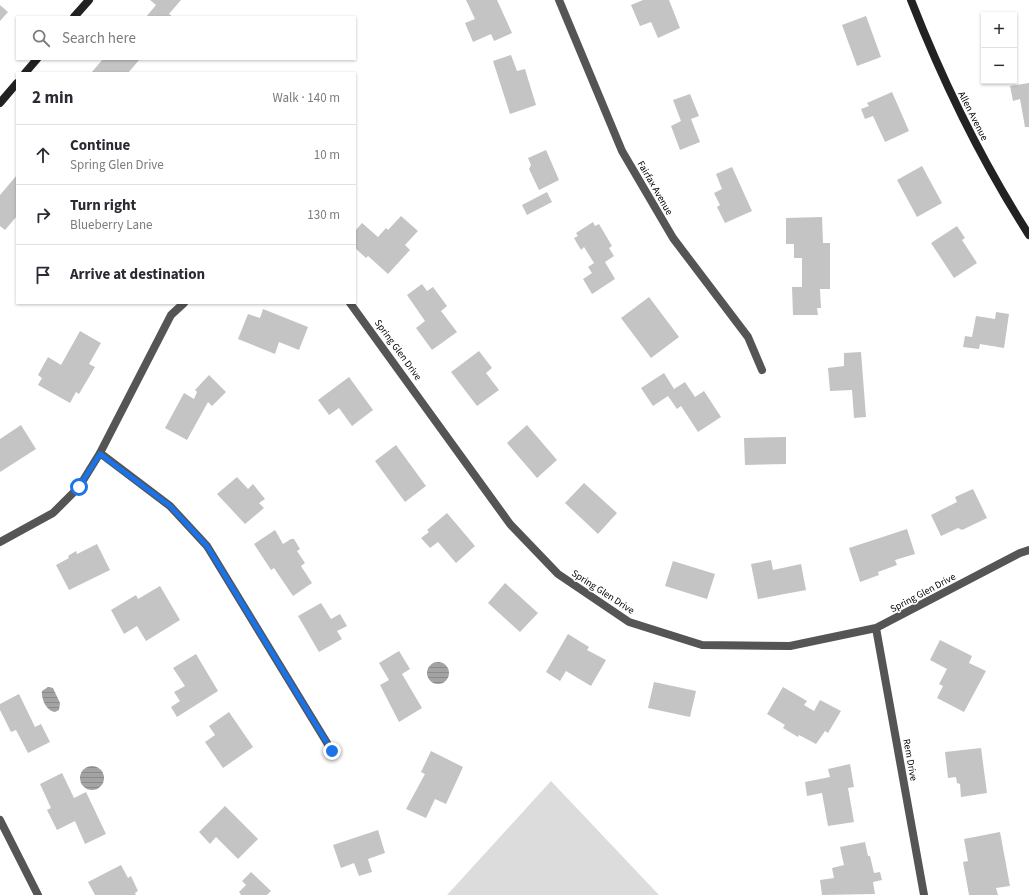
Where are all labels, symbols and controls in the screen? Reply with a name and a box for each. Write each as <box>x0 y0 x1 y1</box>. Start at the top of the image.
map controls <box>981 12 1017 84</box>
button: + <box>981 12 1017 48</box>
search box <box>16 16 356 60</box>
icon: search <box>30 27 52 49</box>
text: Search here <box>62 28 136 49</box>
button: − <box>981 48 1017 84</box>
text: 2 min <box>32 86 73 110</box>
text: Walk · 140 m <box>272 89 340 107</box>
street label: Allen Avenue <box>955 89 991 143</box>
text: Continue <box>70 135 130 156</box>
icon: ahead <box>32 144 54 166</box>
text: 10 m <box>314 146 340 164</box>
text: Spring Glen Drive <box>70 156 164 174</box>
street label: Fairfax Avenue <box>634 158 676 218</box>
text: Turn right <box>70 195 136 216</box>
icon: right <box>32 204 54 226</box>
text: 130 m <box>307 206 340 224</box>
text: Blueberry Lane <box>70 216 153 234</box>
icon: arrive <box>32 264 54 286</box>
text: Arrive at destination <box>70 264 205 285</box>
street label: Spring Glen Drive <box>371 317 425 383</box>
route start <box>70 478 88 496</box>
street label: Spring Glen Drive <box>569 566 637 618</box>
street label: Spring Glen Drive <box>888 570 958 616</box>
street label: Rem Drive <box>899 738 921 782</box>
route end <box>323 742 341 760</box>

